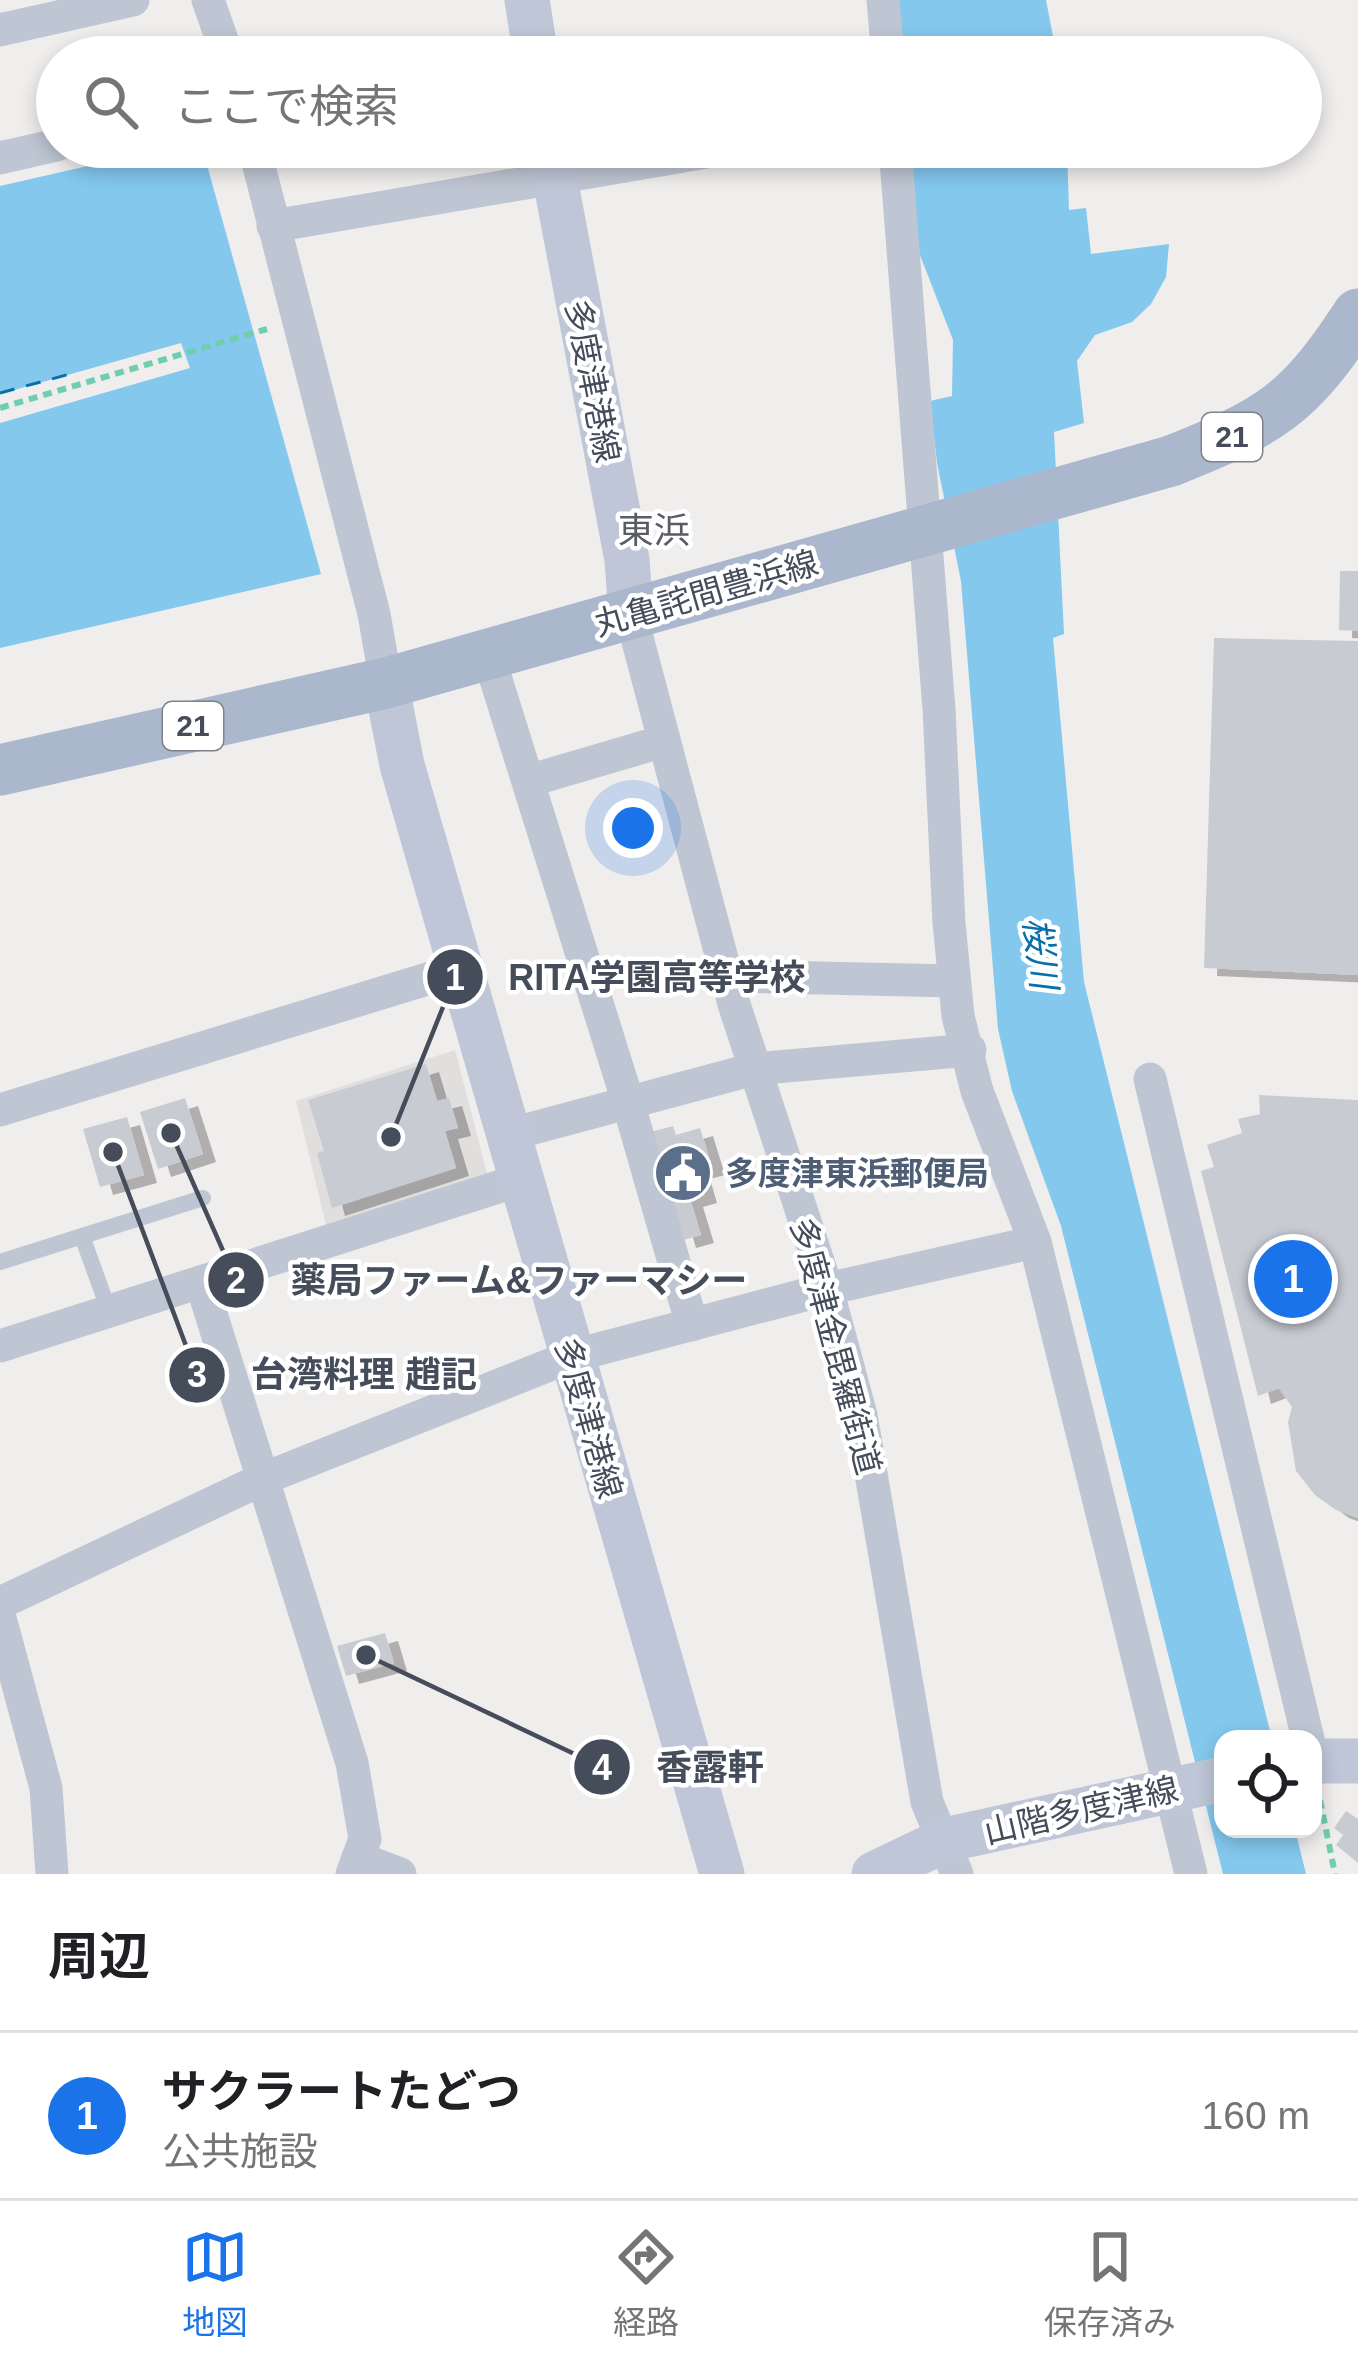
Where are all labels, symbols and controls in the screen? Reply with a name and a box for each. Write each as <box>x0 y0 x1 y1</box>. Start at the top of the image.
search box <box>36 36 1322 168</box>
icon: search <box>78 69 144 135</box>
text: ここで検索 <box>174 81 399 132</box>
street label: 多度津港線 <box>559 297 626 466</box>
road number: 21 <box>1202 413 1262 461</box>
district label: 東浜 <box>618 510 690 551</box>
street label: 丸亀詫間豊浜線 <box>590 544 822 643</box>
road number: 21 <box>163 702 223 750</box>
your location <box>603 798 663 858</box>
water label: 桜川 <box>1016 915 1066 995</box>
callout: RITA学園高等学校 <box>425 941 830 1013</box>
text: 1 <box>445 957 465 998</box>
text: RITA学園高等学校 <box>508 957 806 998</box>
public building icon: 多度津東浜郵便局 <box>652 1142 714 1204</box>
place label: 多度津東浜郵便局 <box>725 1155 989 1192</box>
street label: 多度津金毘羅街道 <box>783 1214 888 1478</box>
pin: 1 <box>1254 1234 1332 1324</box>
callout: 薬局ファーム&ファーマシー <box>206 1244 772 1316</box>
text: 2 <box>226 1260 246 1301</box>
text: 薬局ファーム&ファーマシー <box>291 1260 747 1301</box>
street label: 多度津港線 <box>548 1334 629 1503</box>
callout: 台湾料理 趙記 <box>167 1339 501 1411</box>
text: 3 <box>187 1354 207 1395</box>
text: 台湾料理 趙記 <box>251 1354 477 1395</box>
map controls <box>1214 1730 1322 1838</box>
button: locate <box>1214 1730 1322 1838</box>
callout: 香露軒 <box>572 1731 788 1803</box>
text: 4 <box>592 1747 612 1788</box>
text: 香露軒 <box>656 1747 764 1788</box>
street label: 山階多度津線 <box>980 1770 1182 1851</box>
text: 周辺 <box>48 1928 150 1985</box>
text: サクラートたどつ <box>162 2066 521 2117</box>
text: 1 <box>76 2094 98 2137</box>
text: 160 m <box>1202 2094 1310 2137</box>
text: 公共施設 <box>162 2130 318 2173</box>
tab: 地図 <box>182 2224 248 2344</box>
tab: 経路 <box>613 2224 679 2344</box>
tab: 保存済み <box>1044 2224 1176 2344</box>

